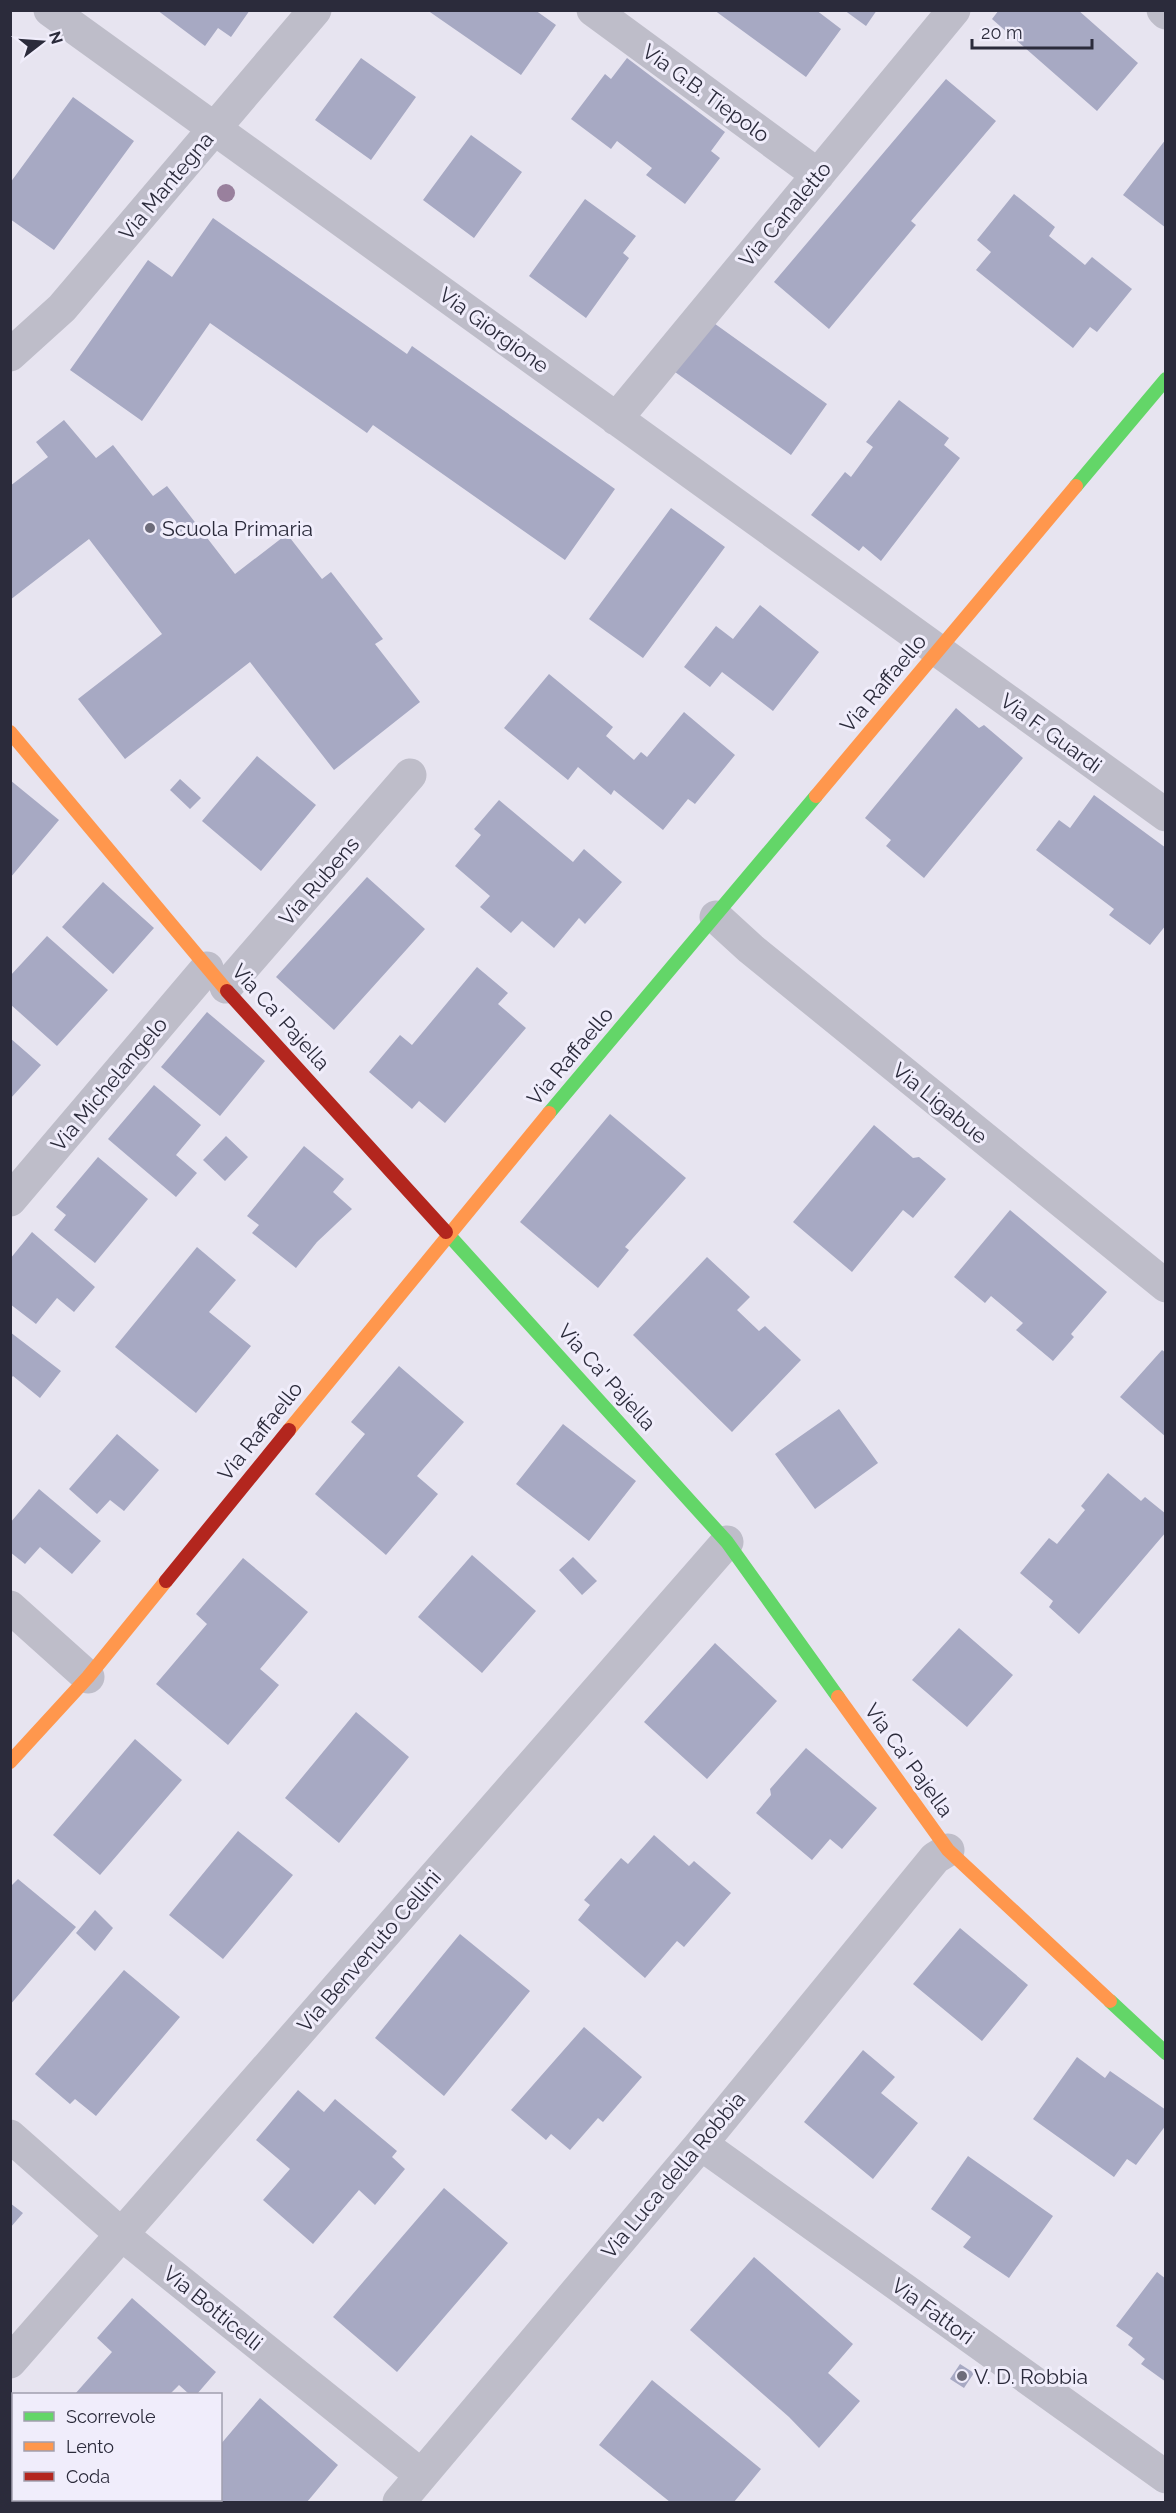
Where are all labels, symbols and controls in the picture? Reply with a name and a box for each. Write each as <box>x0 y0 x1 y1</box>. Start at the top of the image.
north arrow <box>12 12 72 72</box>
scale bar <box>972 12 1092 50</box>
text: 20 m <box>981 22 1023 43</box>
text: N <box>45 29 67 46</box>
street label: Via G.B. Tiepolo <box>638 39 774 147</box>
street label: Via Mantegna <box>114 127 218 245</box>
street label: Via Canaletto <box>734 156 836 272</box>
street label: Via Giorgione <box>434 282 554 378</box>
place label: Scuola Primaria <box>162 516 313 541</box>
marker: Scuola Primaria <box>143 521 157 535</box>
street label: Via Raffaello <box>835 629 931 737</box>
street label: Via F. Guardi <box>995 688 1107 778</box>
street label: Via Rubens <box>274 832 364 930</box>
street label: Via Ca' Pajella <box>227 959 335 1075</box>
street label: Via Raffaello <box>522 1002 618 1110</box>
street label: Via Michelangelo <box>46 1012 172 1156</box>
street label: Via Ligabue <box>888 1057 992 1149</box>
street label: Via Ca' Pajella <box>553 1319 661 1435</box>
street label: Via Raffaello <box>212 1376 308 1486</box>
street label: Via Ca' Pajella <box>859 1698 959 1822</box>
street label: Via Benvenuto Cellini <box>292 1865 446 2037</box>
street label: Via Luca della Robbia <box>596 2087 750 2263</box>
street label: Via Botticelli <box>158 2260 268 2356</box>
street label: Via Fattori <box>887 2273 979 2349</box>
place label: V. D. Robbia <box>974 2364 1088 2389</box>
marker: V. D. Robbia <box>955 2369 969 2383</box>
legend <box>12 2393 222 2501</box>
text: Scorrevole <box>66 2406 156 2427</box>
text: Lento <box>66 2436 114 2457</box>
text: Coda <box>66 2466 110 2487</box>

